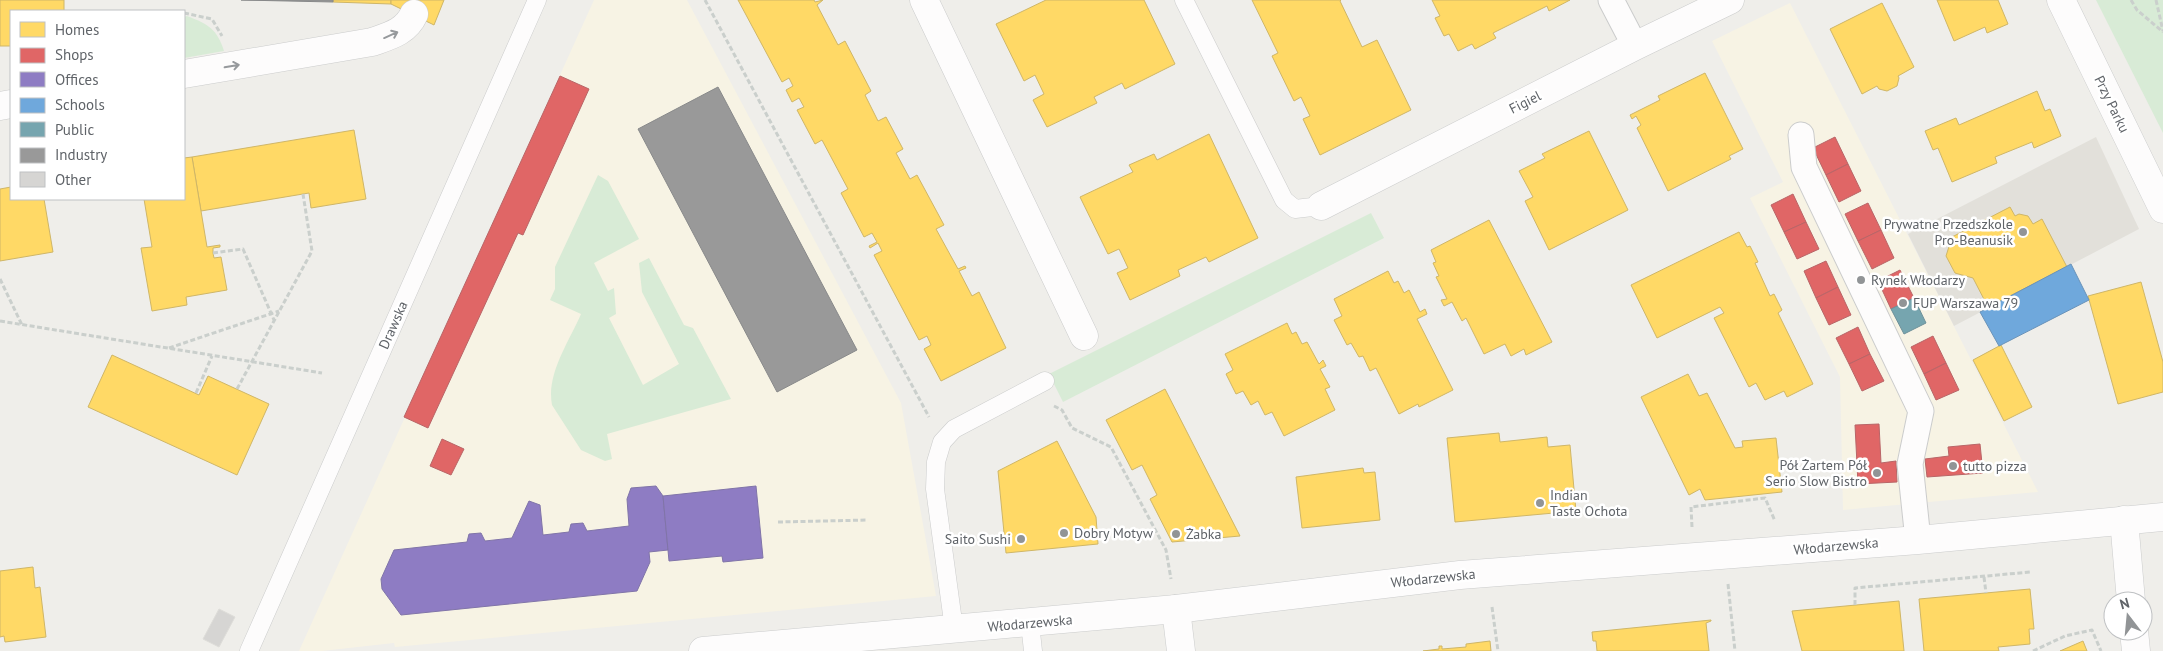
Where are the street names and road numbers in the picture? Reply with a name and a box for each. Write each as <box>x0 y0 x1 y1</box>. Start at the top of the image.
street label: Przy Parku <box>2090 73 2134 135</box>
street label: Figiel <box>1506 86 1544 118</box>
street label: Drawska <box>374 298 412 352</box>
street label: Włodarzewska <box>1793 533 1879 559</box>
street label: Włodarzewska <box>1390 565 1476 591</box>
street label: Włodarzewska <box>987 610 1073 636</box>

